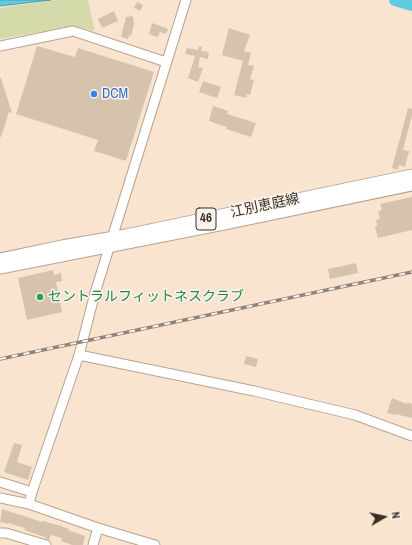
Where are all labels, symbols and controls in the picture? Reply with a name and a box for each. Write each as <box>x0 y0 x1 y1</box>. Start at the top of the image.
place label: DCM <box>102 86 128 102</box>
marker: DCM <box>89 89 99 99</box>
street label: 江別恵庭線 <box>229 191 301 221</box>
road number: 46 <box>196 208 216 230</box>
place label: セントラルフィットネスクラブ <box>48 289 244 305</box>
marker: セントラルフィットネスクラブ <box>35 292 45 302</box>
north arrow <box>364 497 404 537</box>
text: N <box>388 511 403 519</box>

